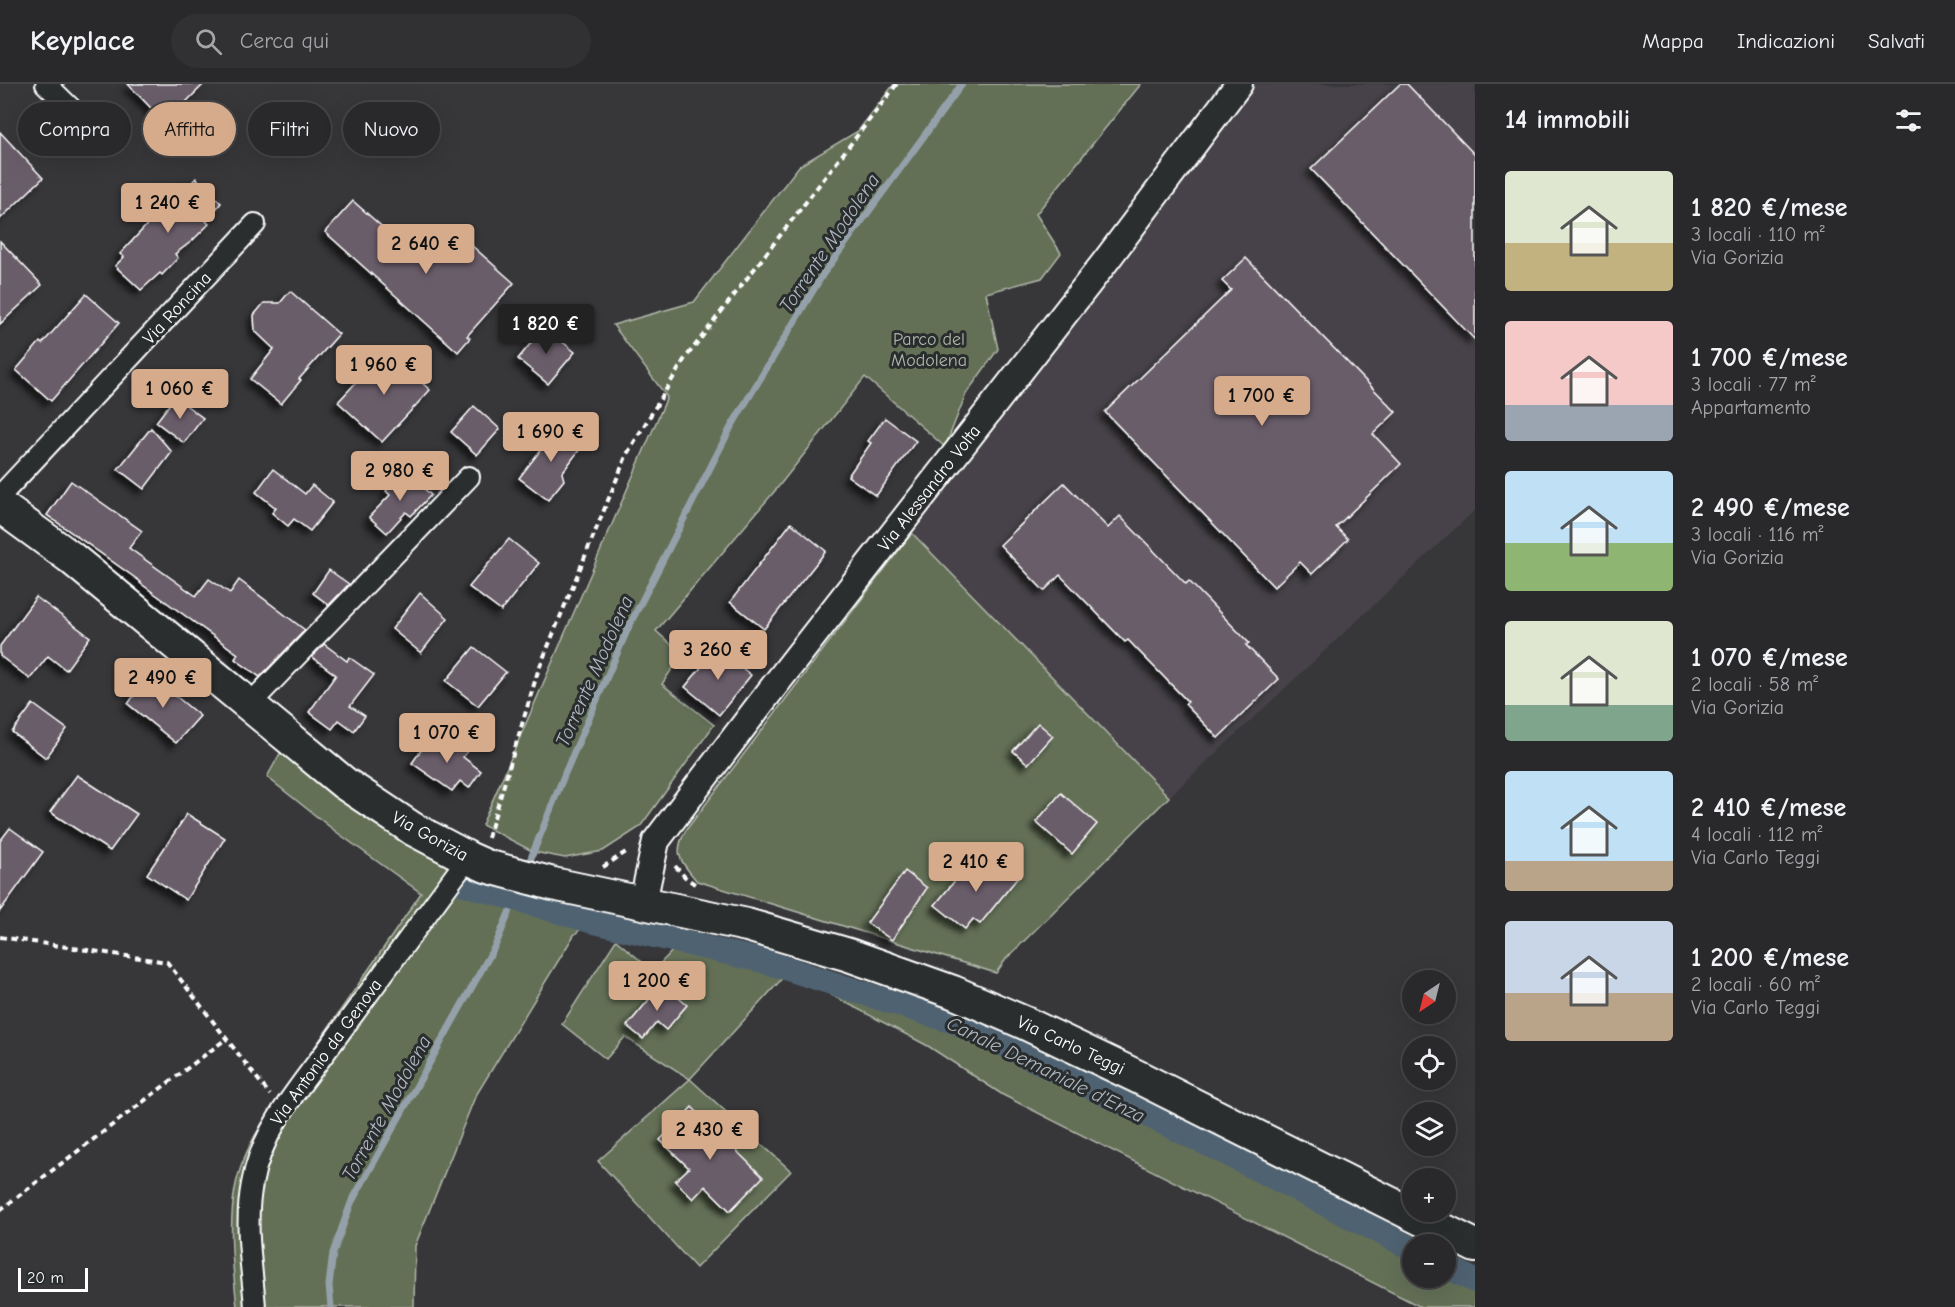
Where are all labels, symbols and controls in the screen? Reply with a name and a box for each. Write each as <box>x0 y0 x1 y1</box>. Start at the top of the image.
search box <box>171 14 591 68</box>
text: Keyplace <box>30 25 135 57</box>
icon: search <box>192 25 225 58</box>
text: Cerca qui <box>240 28 329 54</box>
text: Mappa <box>1642 29 1704 53</box>
text: Indicazioni <box>1737 29 1835 53</box>
text: Salvati <box>1868 29 1925 53</box>
chip: Compra <box>18 102 131 156</box>
chip: Affitta <box>143 102 236 156</box>
chip: Filtri <box>248 102 331 156</box>
chip: Nuovo <box>343 102 440 156</box>
icon: filters <box>1892 104 1925 137</box>
text: 14 immobili <box>1505 105 1630 135</box>
water label: Torrente Modolena <box>774 169 884 317</box>
pin: 1 240 € <box>113 183 223 234</box>
text: 1 240 € <box>135 191 201 214</box>
text: 1 820 €/mese <box>1691 193 1847 223</box>
icon: home <box>1553 195 1625 267</box>
text: 3 locali · 110 m² <box>1691 223 1825 246</box>
pin: 2 640 € <box>371 224 481 275</box>
text: 2 640 € <box>391 232 461 255</box>
text: Via Gorizia <box>1691 246 1784 269</box>
street label: Via Roncina <box>139 268 216 349</box>
pin: 1 820 € <box>491 304 601 355</box>
text: 1 820 € <box>512 312 580 335</box>
park label: Parco del Modolena <box>891 329 967 371</box>
text: 1 700 €/mese <box>1691 343 1848 373</box>
pin: 1 960 € <box>329 345 439 396</box>
icon: home <box>1553 345 1625 417</box>
text: 1 960 € <box>350 353 418 376</box>
pin: 1 060 € <box>125 369 235 420</box>
text: 3 locali · 77 m² <box>1691 373 1816 396</box>
pin: 1 700 € <box>1207 376 1317 427</box>
text: 1 060 € <box>145 377 215 400</box>
text: 1 700 € <box>1228 384 1296 407</box>
text: Appartamento <box>1691 396 1811 419</box>
pin: 1 690 € <box>496 412 606 463</box>
text: 1 690 € <box>517 420 585 443</box>
street label: Via Alessandro Volta <box>874 421 985 556</box>
pin: 2 980 € <box>345 451 455 502</box>
text: 2 980 € <box>365 459 435 482</box>
text: 2 490 €/mese <box>1691 493 1850 523</box>
icon: home <box>1553 495 1625 567</box>
text: 3 locali · 116 m² <box>1691 523 1823 546</box>
text: Via Gorizia <box>1691 546 1784 569</box>
water label: Torrente Modolena <box>551 592 638 750</box>
pin: 3 260 € <box>663 630 773 681</box>
text: 3 260 € <box>683 638 753 661</box>
text: 1 070 €/mese <box>1691 643 1848 673</box>
icon: home <box>1553 645 1625 717</box>
pin: 2 490 € <box>108 658 218 709</box>
text: 2 490 € <box>128 666 198 689</box>
text: 2 locali · 58 m² <box>1691 673 1818 696</box>
text: Via Gorizia <box>1691 696 1784 719</box>
pin: 1 070 € <box>392 713 502 764</box>
text: 1 070 € <box>413 721 481 744</box>
text: 2 410 €/mese <box>1691 793 1846 823</box>
icon: home <box>1553 795 1625 867</box>
street label: Via Gorizia <box>388 807 472 866</box>
text: 4 locali · 112 m² <box>1691 823 1823 846</box>
pin: 2 410 € <box>921 842 1031 893</box>
text: Via Carlo Teggi <box>1691 846 1820 869</box>
text: 2 410 € <box>943 850 1009 873</box>
text: 1 200 €/mese <box>1691 943 1849 973</box>
icon: home <box>1553 945 1625 1017</box>
pin: 1 200 € <box>602 961 712 1012</box>
text: 1 200 € <box>623 969 691 992</box>
north arrow <box>1402 970 1456 1024</box>
map controls <box>1402 970 1456 1288</box>
text: 2 locali · 60 m² <box>1691 973 1820 996</box>
street label: Via Antonio da Genova <box>266 975 387 1130</box>
text: Via Carlo Teggi <box>1691 996 1820 1019</box>
water label: Canale Demaniale d'Enza <box>943 1011 1148 1127</box>
street label: Via Carlo Teggi <box>1014 1011 1128 1080</box>
water label: Torrente Modolena <box>337 1032 436 1185</box>
button: locate <box>1402 1036 1456 1090</box>
button: layers <box>1402 1102 1456 1156</box>
pin: 2 430 € <box>655 1110 765 1161</box>
text: 2 430 € <box>676 1118 744 1141</box>
button: + <box>1402 1168 1456 1222</box>
button: − <box>1402 1234 1456 1288</box>
scale bar <box>18 1265 88 1292</box>
text: 20 m <box>27 1269 64 1287</box>

